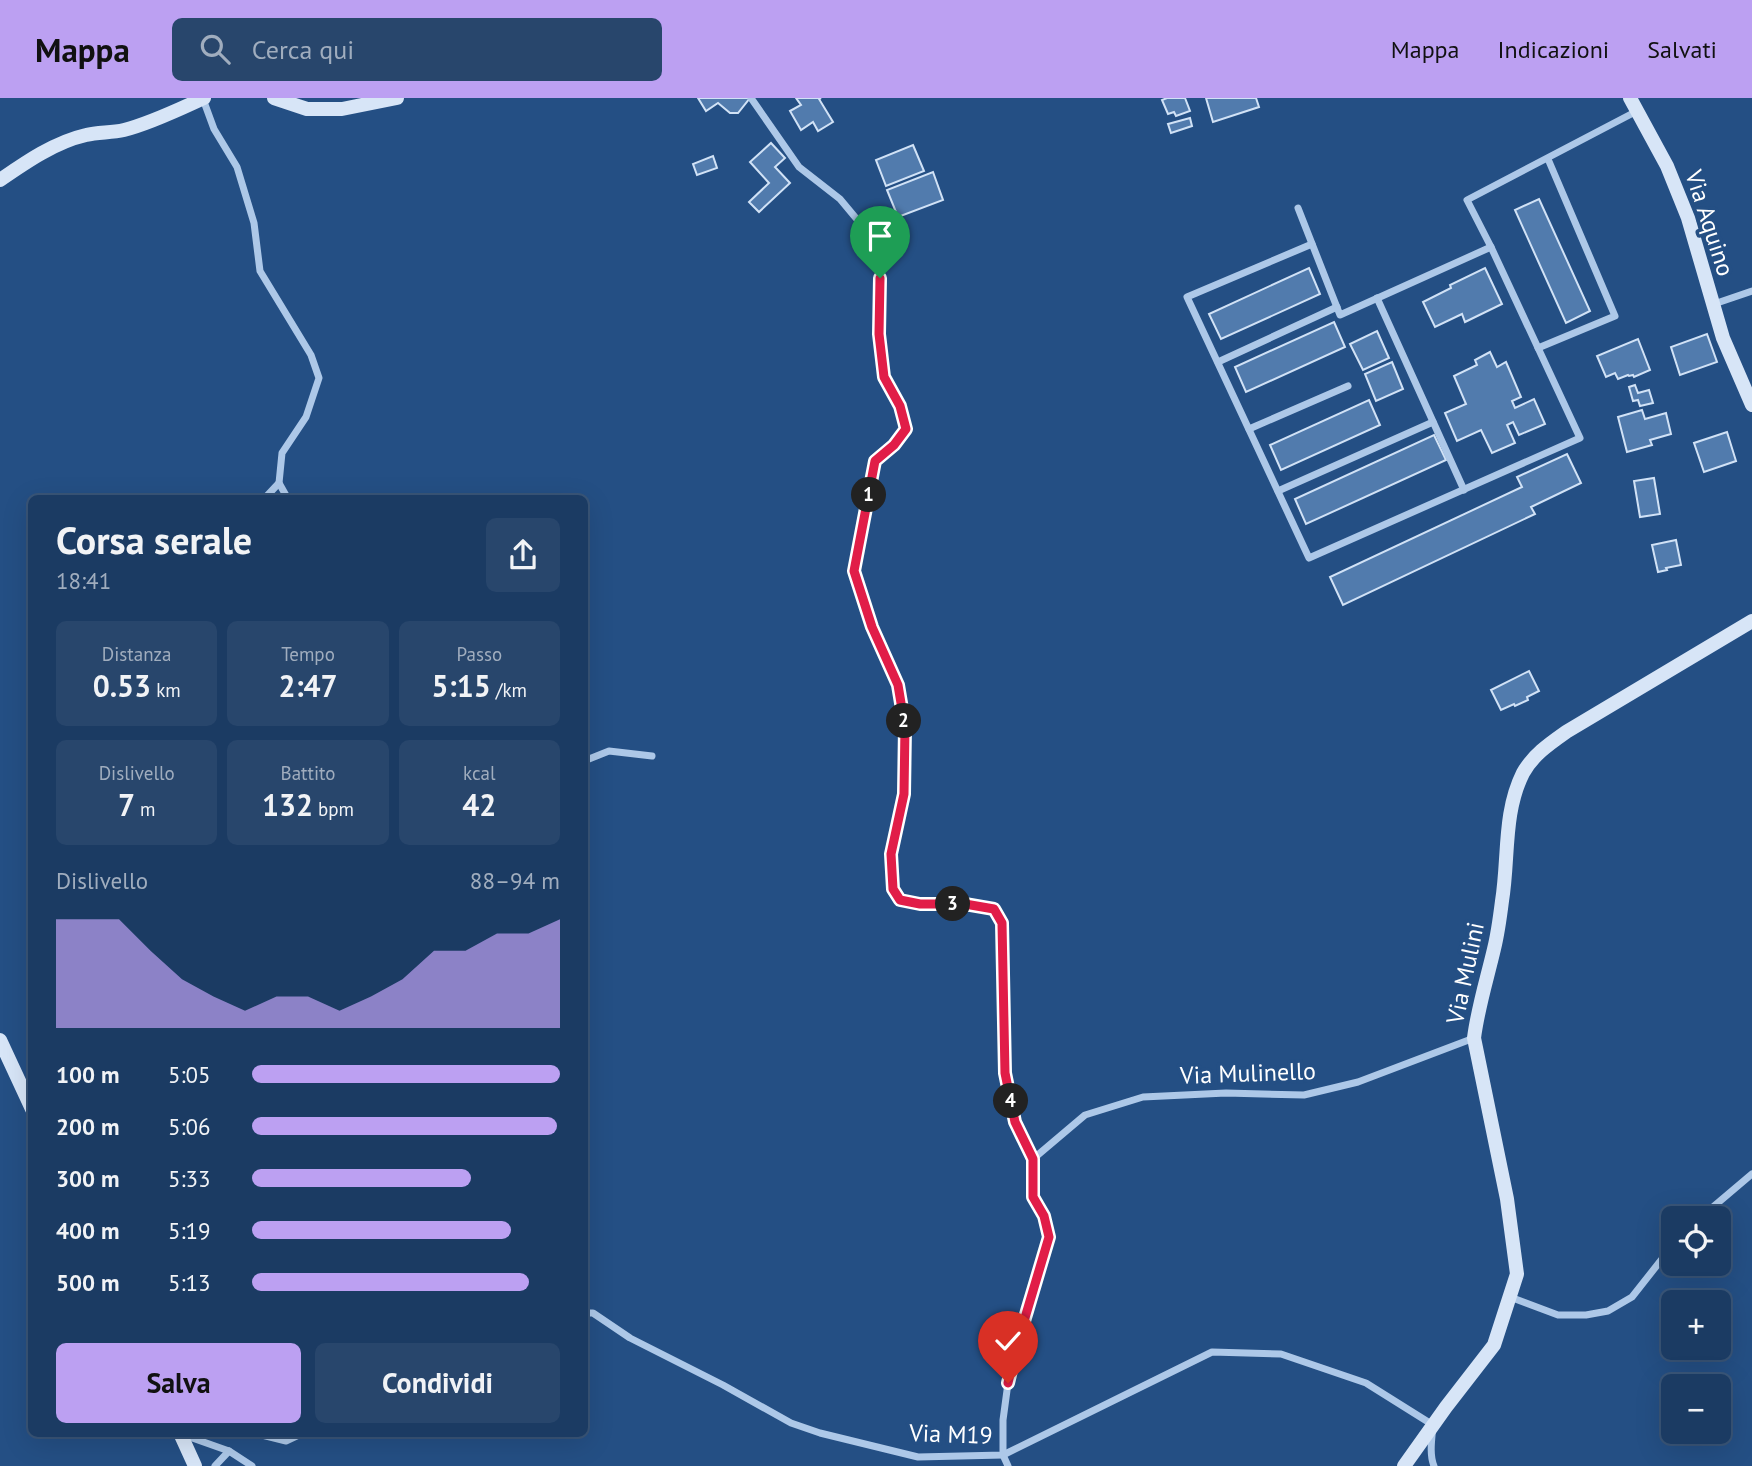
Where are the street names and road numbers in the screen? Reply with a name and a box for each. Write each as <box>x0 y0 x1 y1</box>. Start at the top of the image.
street label: Via Aquino <box>1678 165 1742 280</box>
street label: Via Mulini <box>1439 919 1491 1028</box>
street label: Via Mulinello <box>1179 1055 1316 1091</box>
street label: Via M19 <box>908 1417 993 1451</box>

